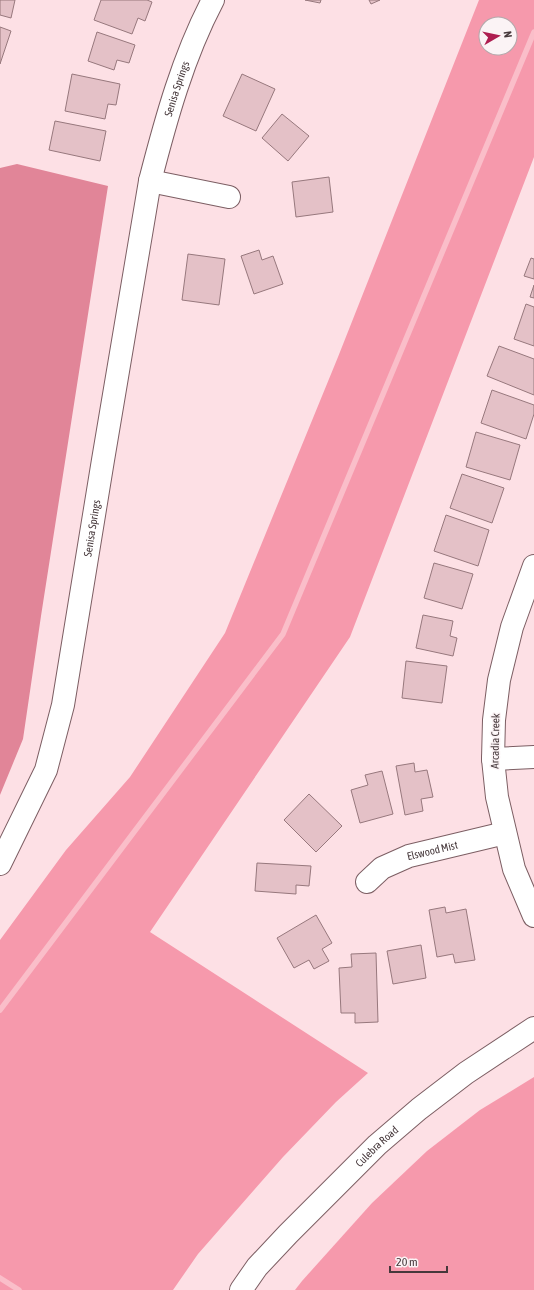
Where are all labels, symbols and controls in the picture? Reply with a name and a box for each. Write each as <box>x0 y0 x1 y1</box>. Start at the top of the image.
north arrow <box>478 16 518 56</box>
text: N <box>501 30 514 39</box>
street label: Senisa Springs <box>162 59 191 118</box>
street label: Senisa Springs <box>81 499 102 558</box>
street label: Arcadia Creek <box>489 713 501 769</box>
street label: Elswood Mist <box>406 839 459 862</box>
street label: Culebra Road <box>353 1124 401 1169</box>
scale bar <box>390 1248 447 1274</box>
text: 20 m <box>396 1255 418 1269</box>

